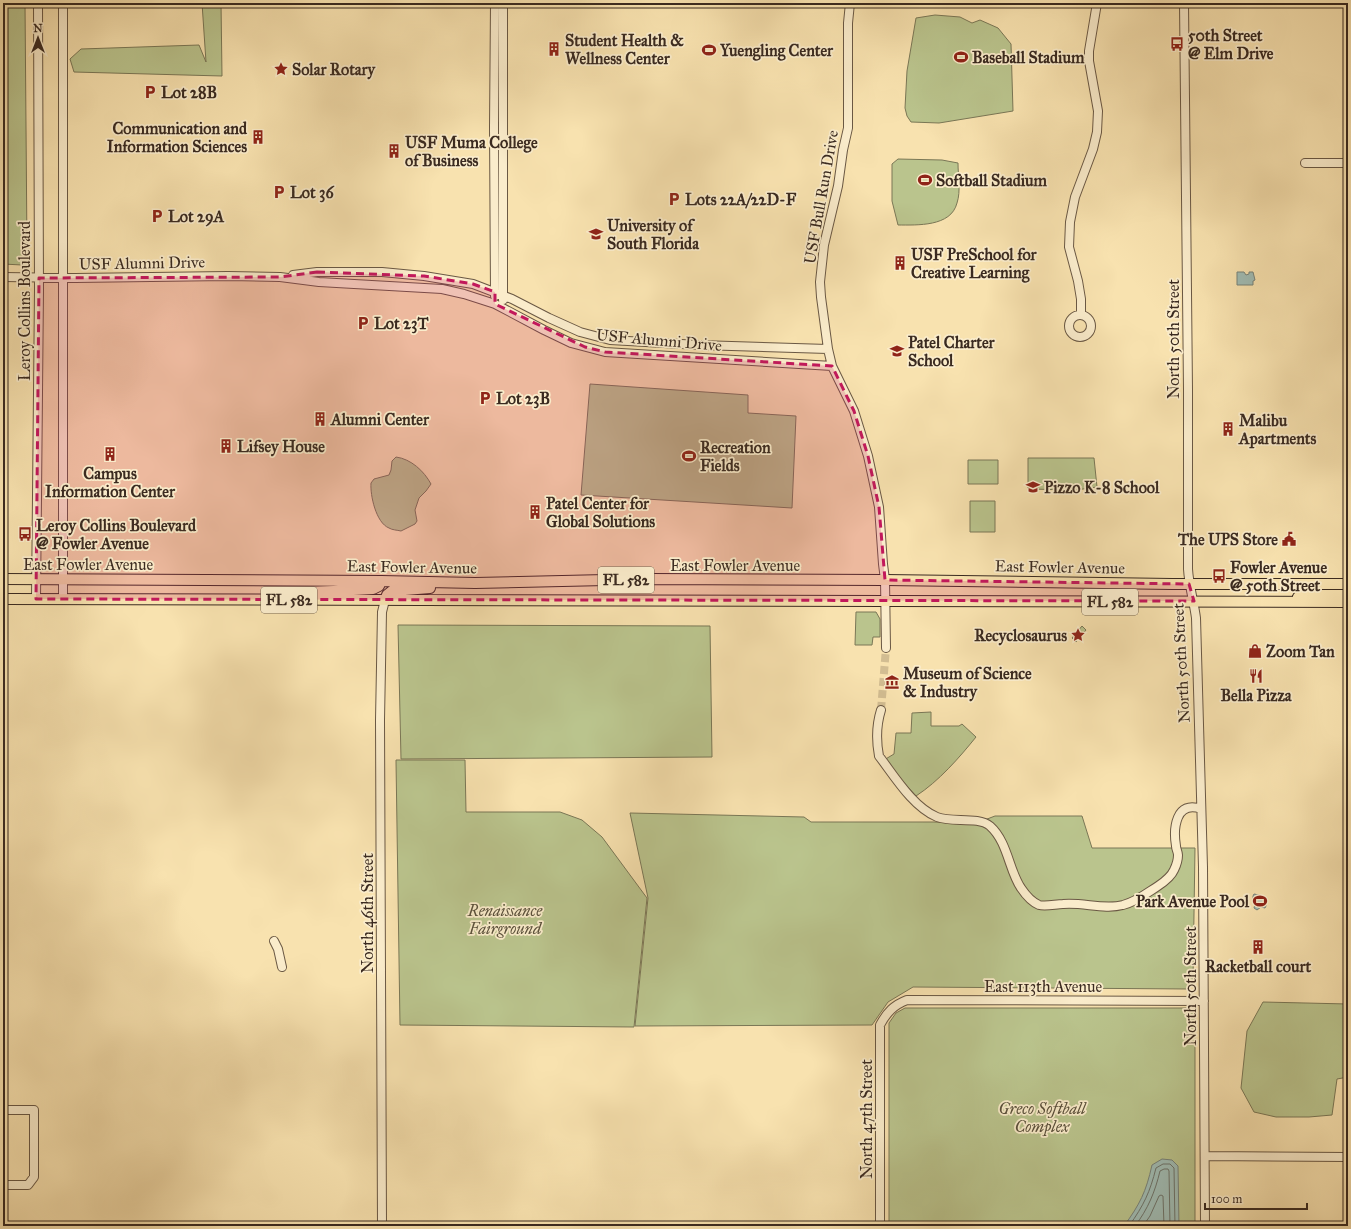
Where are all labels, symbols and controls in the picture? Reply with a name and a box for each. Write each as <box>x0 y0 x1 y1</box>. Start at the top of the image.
north arrow <box>18 18 58 58</box>
text: N <box>33 22 43 35</box>
place label: 50th Street @ Elm Drive <box>1188 26 1274 63</box>
place label: Student Health & Wellness Center <box>565 31 684 68</box>
bus stop icon: 50th Street @ Elm Drive <box>1169 36 1185 52</box>
building icon: Student Health & Wellness Center <box>546 41 562 57</box>
place label: Yuengling Center <box>719 41 834 61</box>
sports icon: Yuengling Center <box>701 42 717 58</box>
place label: Baseball Stadium <box>972 48 1085 67</box>
sports icon: Baseball Stadium <box>953 49 969 65</box>
place label: Solar Rotary <box>292 60 377 80</box>
place icon: Solar Rotary <box>273 61 289 77</box>
place label: Lot 28B <box>161 83 217 102</box>
parking icon: Lot 28B <box>142 84 158 100</box>
place label: Communication and Information Sciences <box>107 119 248 156</box>
street label: USF Bull Run Drive <box>800 128 842 265</box>
building icon: Communication and Information Sciences <box>250 129 266 145</box>
place label: USF Muma College of Business <box>405 133 538 170</box>
building icon: USF Muma College of Business <box>386 143 402 159</box>
place label: Softball Stadium <box>936 171 1048 190</box>
sports icon: Softball Stadium <box>917 172 933 188</box>
place label: Lot 36 <box>290 183 335 203</box>
parking icon: Lot 36 <box>271 184 287 200</box>
place label: Lots 22A/22D-F <box>685 190 797 209</box>
parking icon: Lots 22A/22D-F <box>666 191 682 207</box>
place label: Lot 29A <box>168 207 225 227</box>
parking icon: Lot 29A <box>149 208 165 224</box>
place label: University of South Florida <box>607 216 700 253</box>
street label: Leroy Collins Boulevard <box>15 221 34 381</box>
school or university icon: University of South Florida <box>588 226 604 242</box>
place label: USF PreSchool for Creative Learning <box>911 245 1038 283</box>
street label: USF Alumni Drive <box>79 252 206 274</box>
building icon: USF PreSchool for Creative Learning <box>892 255 908 271</box>
street label: North 50th Street <box>1164 279 1183 399</box>
place label: Lot 23T <box>374 314 428 334</box>
parking icon: Lot 23T <box>355 315 371 331</box>
street label: USF Alumni Drive <box>595 325 723 355</box>
place label: Patel Charter School <box>908 333 996 370</box>
school or university icon: Patel Charter School <box>889 343 905 359</box>
place label: Lot 23B <box>496 389 550 409</box>
parking icon: Lot 23B <box>477 390 493 406</box>
place label: Alumni Center <box>330 410 430 429</box>
building icon: Alumni Center <box>312 411 328 427</box>
place label: Malibu Apartments <box>1238 411 1317 449</box>
building icon: Malibu Apartments <box>1220 421 1236 437</box>
place label: Lifsey House <box>237 437 325 457</box>
building icon: Lifsey House <box>218 438 234 454</box>
place label: Recreation Fields <box>700 438 771 475</box>
building icon: Campus Information Center <box>102 446 118 462</box>
sports icon: Recreation Fields <box>681 448 697 464</box>
place label: Campus Information Center <box>45 464 176 501</box>
place label: Pizzo K-8 School <box>1044 478 1160 497</box>
school or university icon: Pizzo K-8 School <box>1025 479 1041 495</box>
place label: Patel Center for Global Solutions <box>546 494 655 531</box>
building icon: Patel Center for Global Solutions <box>527 504 543 520</box>
place label: Leroy Collins Boulevard @ Fowler Avenue <box>36 516 197 553</box>
bus stop icon: Leroy Collins Boulevard @ Fowler Avenue <box>17 526 33 542</box>
place label: The UPS Store <box>1177 530 1278 549</box>
public building icon: The UPS Store <box>1281 531 1297 547</box>
street label: East Fowler Avenue <box>23 555 153 574</box>
street label: East Fowler Avenue <box>347 556 478 578</box>
street label: East Fowler Avenue <box>670 556 800 575</box>
street label: East Fowler Avenue <box>995 556 1126 578</box>
place label: Fowler Avenue @ 50th Street <box>1230 558 1327 595</box>
road number: FL 582 <box>598 567 654 593</box>
bus stop icon: Fowler Avenue @ 50th Street <box>1211 568 1227 584</box>
road number: FL 582 <box>261 587 317 613</box>
road number: FL 582 <box>1082 589 1138 615</box>
street label: North 50th Street <box>1168 602 1194 723</box>
place label: Recyclosaurus <box>974 626 1067 646</box>
place icon: Recyclosaurus <box>1070 627 1086 643</box>
place label: Zoom Tan <box>1266 642 1335 661</box>
shop icon: Zoom Tan <box>1247 643 1263 659</box>
place label: Museum of Science & Industry <box>903 664 1032 702</box>
restaurant icon: Bella Pizza <box>1248 668 1264 684</box>
museum icon: Museum of Science & Industry <box>884 674 900 690</box>
place label: Bella Pizza <box>1220 686 1293 705</box>
street label: North 46th Street <box>358 853 377 973</box>
place label: Park Avenue Pool <box>1136 892 1250 911</box>
sports icon: Park Avenue Pool <box>1252 893 1268 909</box>
park label: Renaissance Fairground <box>467 901 543 938</box>
street label: North 50th Street <box>1181 926 1200 1046</box>
building icon: Racketball court <box>1250 939 1266 955</box>
place label: Racketball court <box>1205 957 1311 976</box>
street label: East 113th Avenue <box>984 977 1102 996</box>
street label: North 47th Street <box>857 1059 876 1179</box>
park label: Greco Softball Complex <box>998 1099 1087 1137</box>
scale bar <box>1205 1185 1307 1211</box>
text: 100 m <box>1211 1192 1242 1206</box>

